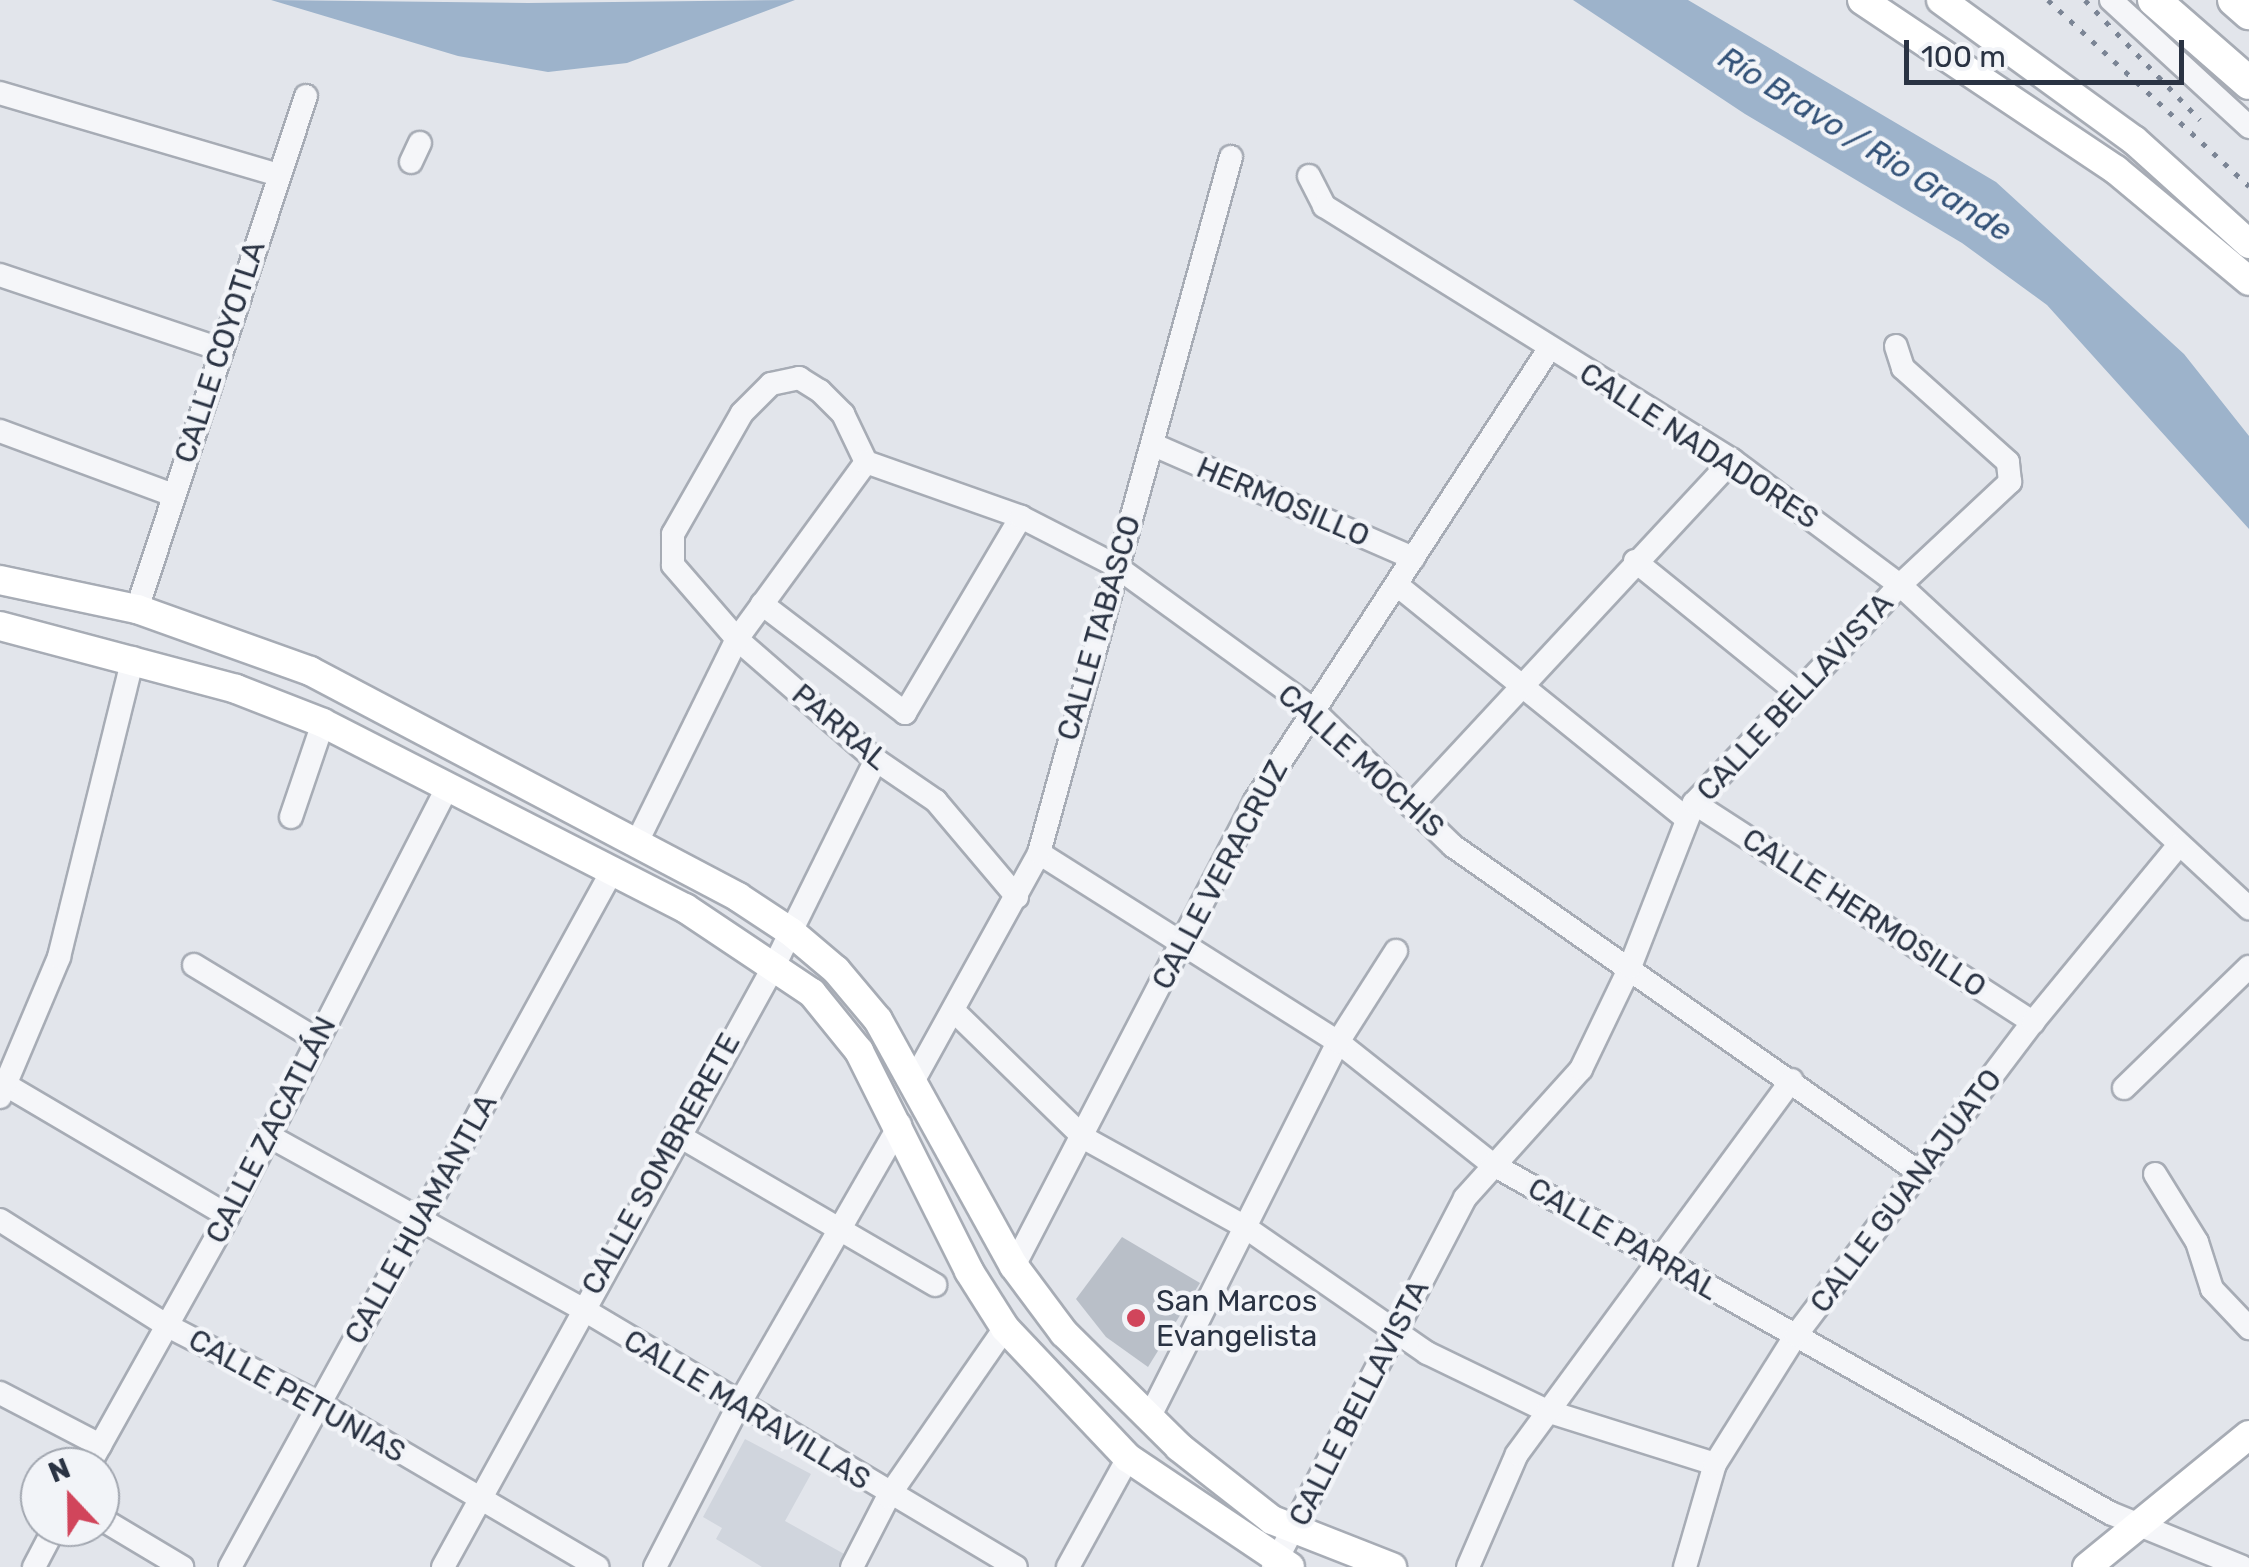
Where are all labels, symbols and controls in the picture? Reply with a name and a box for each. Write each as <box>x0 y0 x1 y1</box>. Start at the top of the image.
scale bar <box>1909 20 2189 82</box>
water label: Río Bravo / Rio Grande <box>1711 38 2019 250</box>
text: 100 m <box>1921 39 2006 75</box>
street label: CALLE COYOTLA <box>167 236 273 468</box>
street label: CALLE NADADORES <box>1573 355 1825 537</box>
street label: HERMOSILLO <box>1191 449 1375 555</box>
street label: CALLE TABASCO <box>1050 511 1148 745</box>
street label: CALLE BELLAVISTA <box>1689 586 1901 808</box>
street label: PARRAL <box>785 676 895 778</box>
street label: CALLE MOCHIS <box>1270 677 1452 845</box>
street label: CALLE VERACRUZ <box>1144 754 1296 996</box>
street label: CALLE HERMOSILLO <box>1735 821 1993 1005</box>
street label: CALLE ZACATLÁN <box>198 1011 344 1249</box>
street label: CALLE SOMBRERETE <box>574 1027 748 1301</box>
street label: CALLE GUANAJUATO <box>1803 1062 2009 1320</box>
street label: CALLE HUAMANTLA <box>337 1088 505 1350</box>
street label: CALLE PARRAL <box>1521 1170 1725 1308</box>
street label: CALLE BELLAVISTA <box>1281 1274 1437 1532</box>
place label: San Marcos Evangelista <box>1156 1283 1317 1354</box>
marker: San Marcos Evangelista <box>1125 1307 1147 1329</box>
street label: CALLE PETUNIAS <box>182 1321 412 1471</box>
street label: CALLE MARAVILLAS <box>617 1322 877 1498</box>
north arrow <box>20 1447 120 1547</box>
text: N <box>44 1452 75 1490</box>

